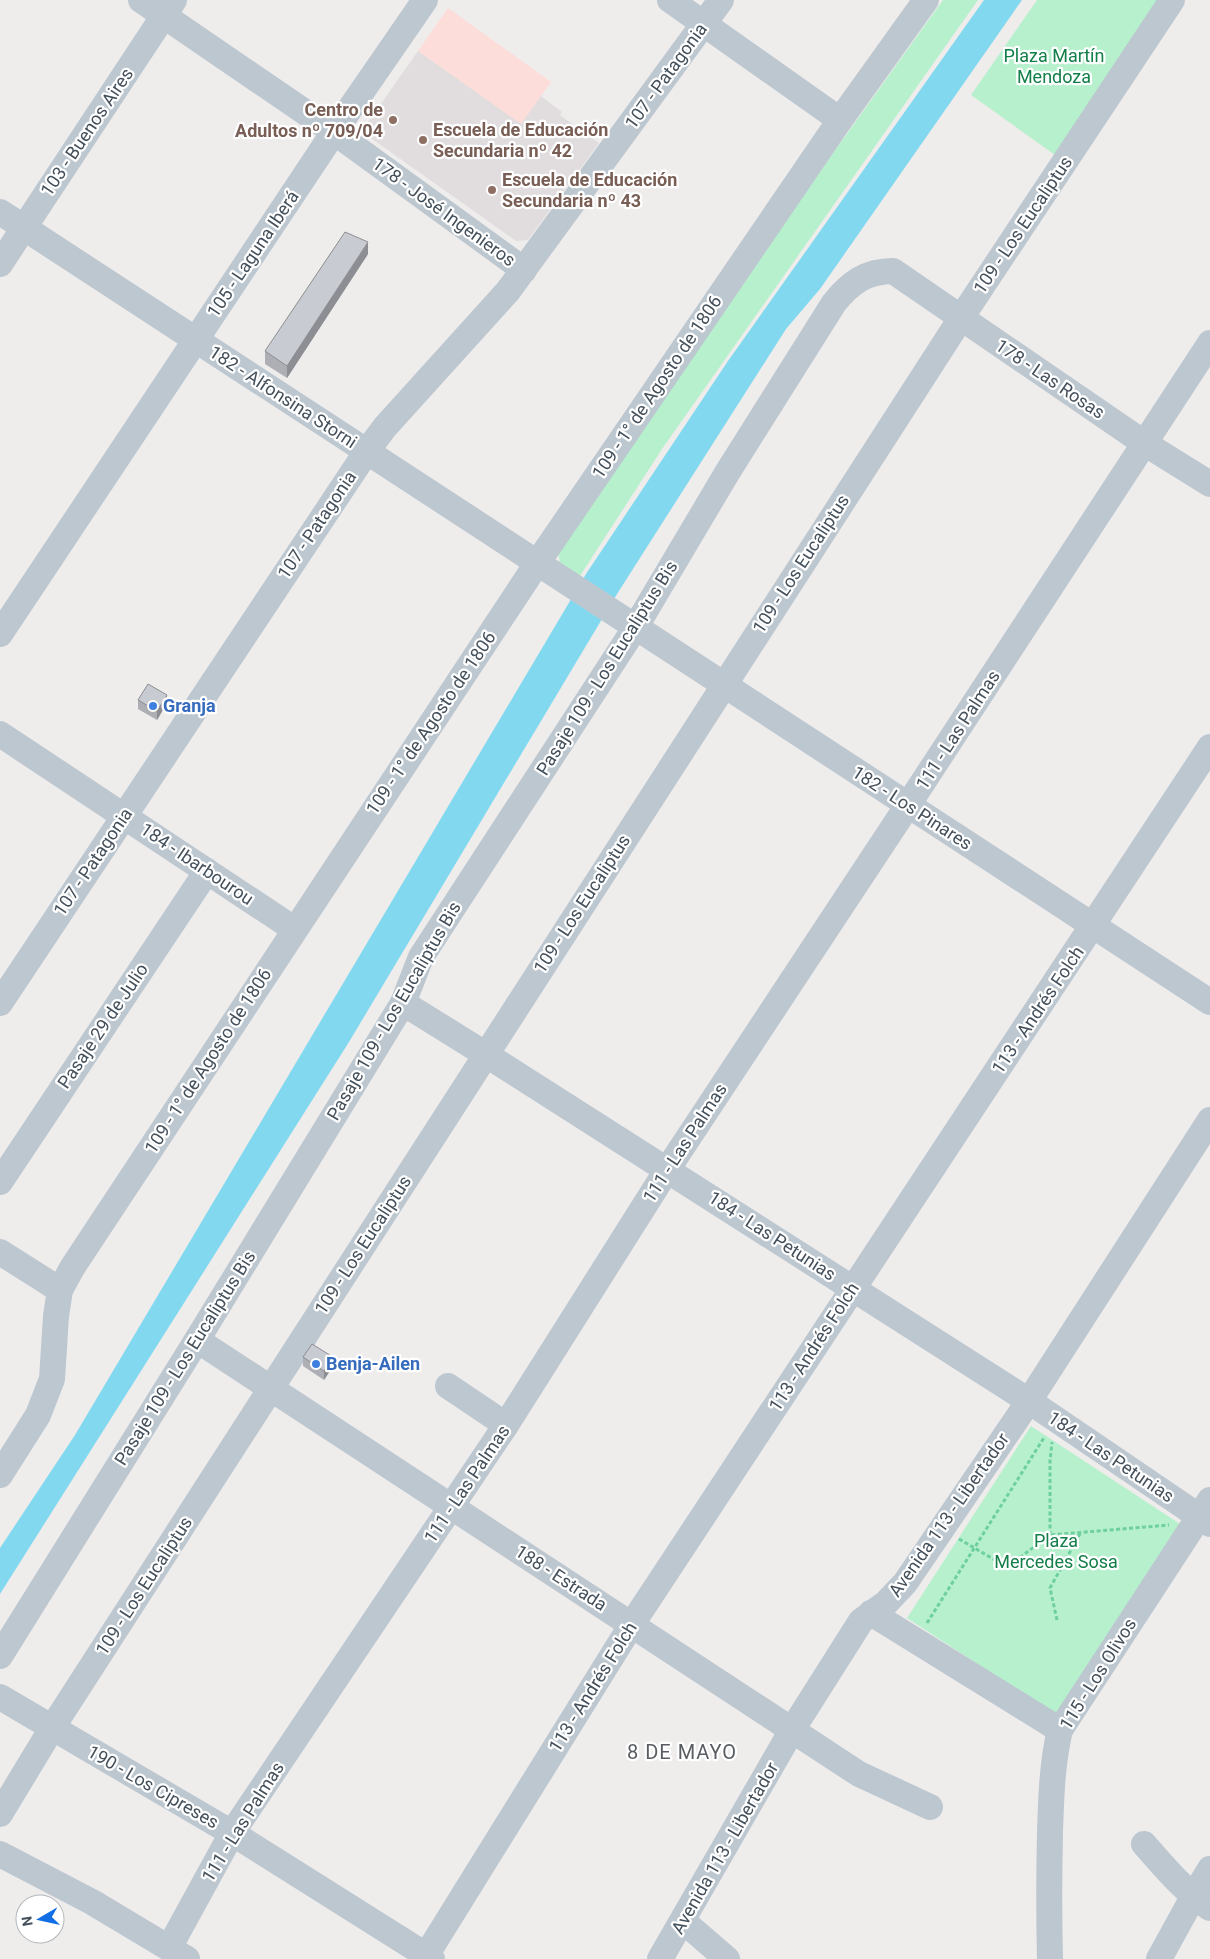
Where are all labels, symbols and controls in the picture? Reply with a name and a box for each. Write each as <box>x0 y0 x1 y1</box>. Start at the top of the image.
street label: 107 - Patagonia <box>620 19 711 133</box>
park label: Plaza Martín Mendoza <box>1003 45 1105 87</box>
street label: 103 - Buenos Aires <box>36 64 137 200</box>
place label: Centro de Adultos nº 709/04 <box>235 99 383 141</box>
marker: Centro de Adultos nº 709/04 <box>387 114 399 126</box>
place label: Escuela de Educación Secundaria nº 42 <box>433 119 608 161</box>
marker: Escuela de Educación Secundaria nº 42 <box>417 134 429 146</box>
street label: 109 - Los Eucaliptus <box>969 152 1076 297</box>
street label: 178 - José Ingenieros <box>369 153 520 271</box>
place label: Escuela de Educación Secundaria nº 43 <box>502 169 677 211</box>
marker: Escuela de Educación Secundaria nº 43 <box>486 184 498 196</box>
street label: 105 - Laguna Iberá <box>202 186 303 321</box>
street label: 109 - 1° de Agosto de 1806 <box>587 291 726 482</box>
street label: 178 - Las Rosas <box>992 334 1109 423</box>
street label: 182 - Alfonsina Storni <box>206 341 361 452</box>
street label: 107 - Patagonia <box>273 467 360 583</box>
street label: 109 - Los Eucaliptus <box>748 490 853 637</box>
street label: Pasaje 109 - Los Eucaliptus Bis <box>532 557 681 779</box>
street label: 109 - 1° de Agosto de 1806 <box>361 627 500 818</box>
street label: 111 - Las Palmas <box>911 666 1004 793</box>
place label: Granja <box>163 695 216 716</box>
marker: Granja <box>147 700 159 712</box>
street label: 182 - Los Pinares <box>849 761 976 854</box>
street label: 107 - Patagonia <box>49 804 136 920</box>
street label: 184 - Ibarbourou <box>137 818 258 909</box>
street label: 109 - Los Eucaliptus <box>529 830 634 977</box>
street label: Pasaje 109 - Los Eucaliptus Bis <box>322 898 465 1124</box>
street label: 113 - Andrés Folch <box>987 942 1088 1077</box>
street label: Pasaje 29 de Julio <box>53 959 152 1092</box>
street label: 109 - 1° de Agosto de 1806 <box>140 964 275 1157</box>
street label: 111 - Las Palmas <box>638 1079 731 1206</box>
street label: 109 - Los Eucaliptus <box>310 1171 415 1318</box>
street label: 184 - Las Petunias <box>705 1187 840 1285</box>
street label: Pasaje 109 - Los Eucaliptus Bis <box>110 1247 259 1469</box>
street label: 113 - Andrés Folch <box>764 1279 863 1415</box>
place label: Benja-Ailen <box>326 1353 420 1374</box>
marker: Benja-Ailen <box>310 1358 322 1370</box>
street label: 184 - Las Petunias <box>1044 1407 1178 1507</box>
street label: 111 - Las Palmas <box>419 1421 514 1547</box>
street label: Avenida 113 - Libertador <box>884 1429 1013 1601</box>
street label: 109 - Los Eucaliptus <box>91 1512 196 1659</box>
park label: Plaza Mercedes Sosa <box>994 1530 1118 1572</box>
street label: 188 - Estrada <box>511 1540 611 1615</box>
street label: 115 - Los Olivos <box>1055 1614 1140 1733</box>
street label: 113 - Andrés Folch <box>544 1618 641 1756</box>
district label: 8 DE MAYO <box>627 1740 737 1764</box>
street label: 190 - Los Cipreses <box>84 1741 222 1833</box>
street label: 111 - Las Palmas <box>197 1758 288 1886</box>
street label: Avenida 113 - Libertador <box>667 1758 782 1937</box>
north arrow <box>15 1894 65 1944</box>
text: N <box>18 1915 36 1927</box>

